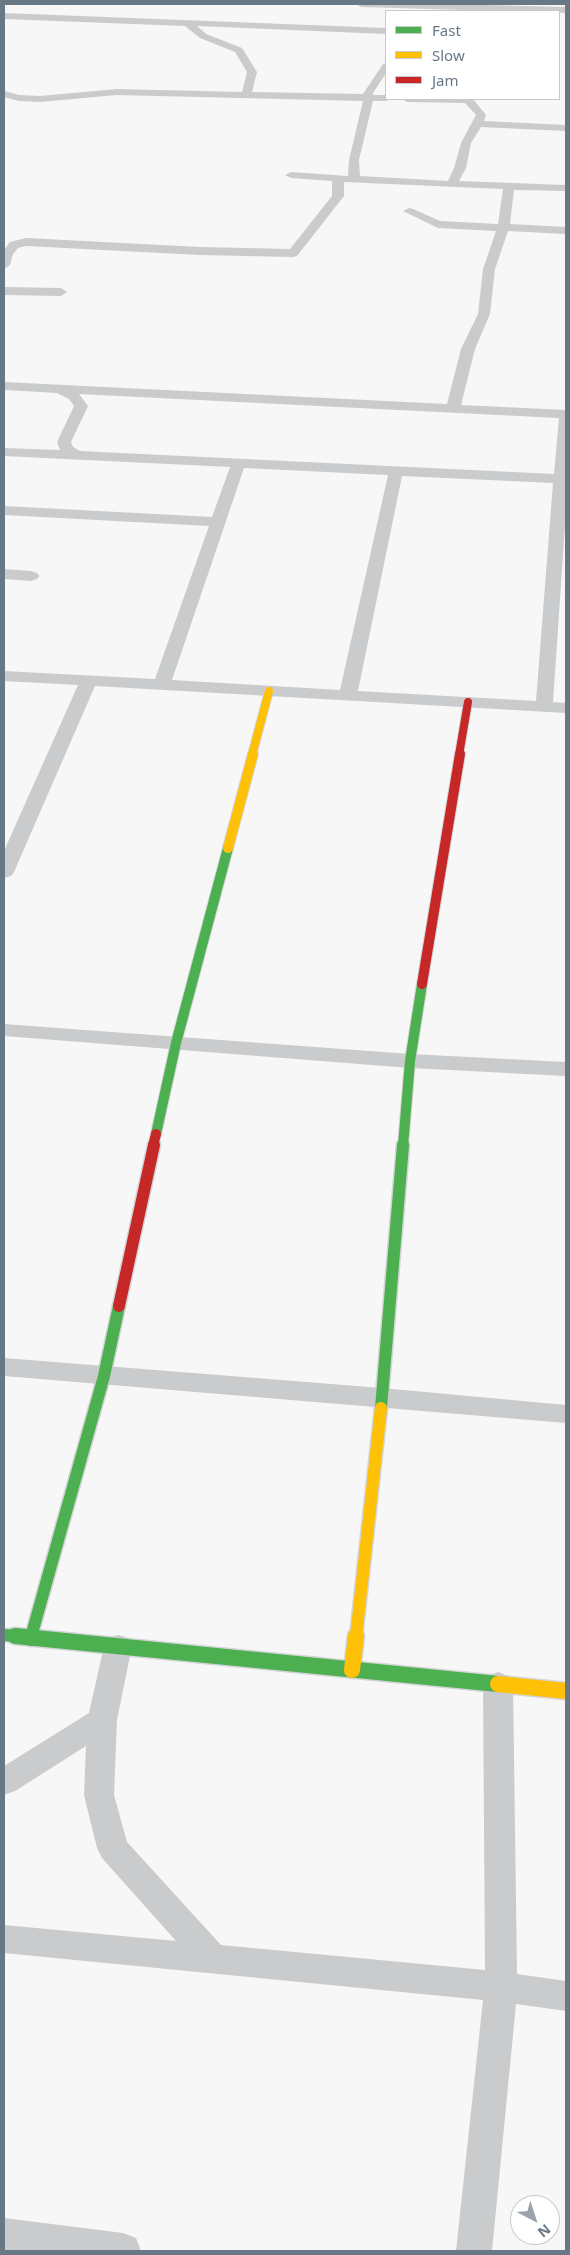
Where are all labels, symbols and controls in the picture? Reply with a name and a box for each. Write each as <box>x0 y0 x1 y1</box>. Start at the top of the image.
legend <box>385 10 560 100</box>
text: Fast <box>432 20 461 40</box>
text: Slow <box>432 45 465 65</box>
text: Jam <box>432 70 459 90</box>
north arrow <box>510 2195 560 2245</box>
text: N <box>534 2220 555 2242</box>

